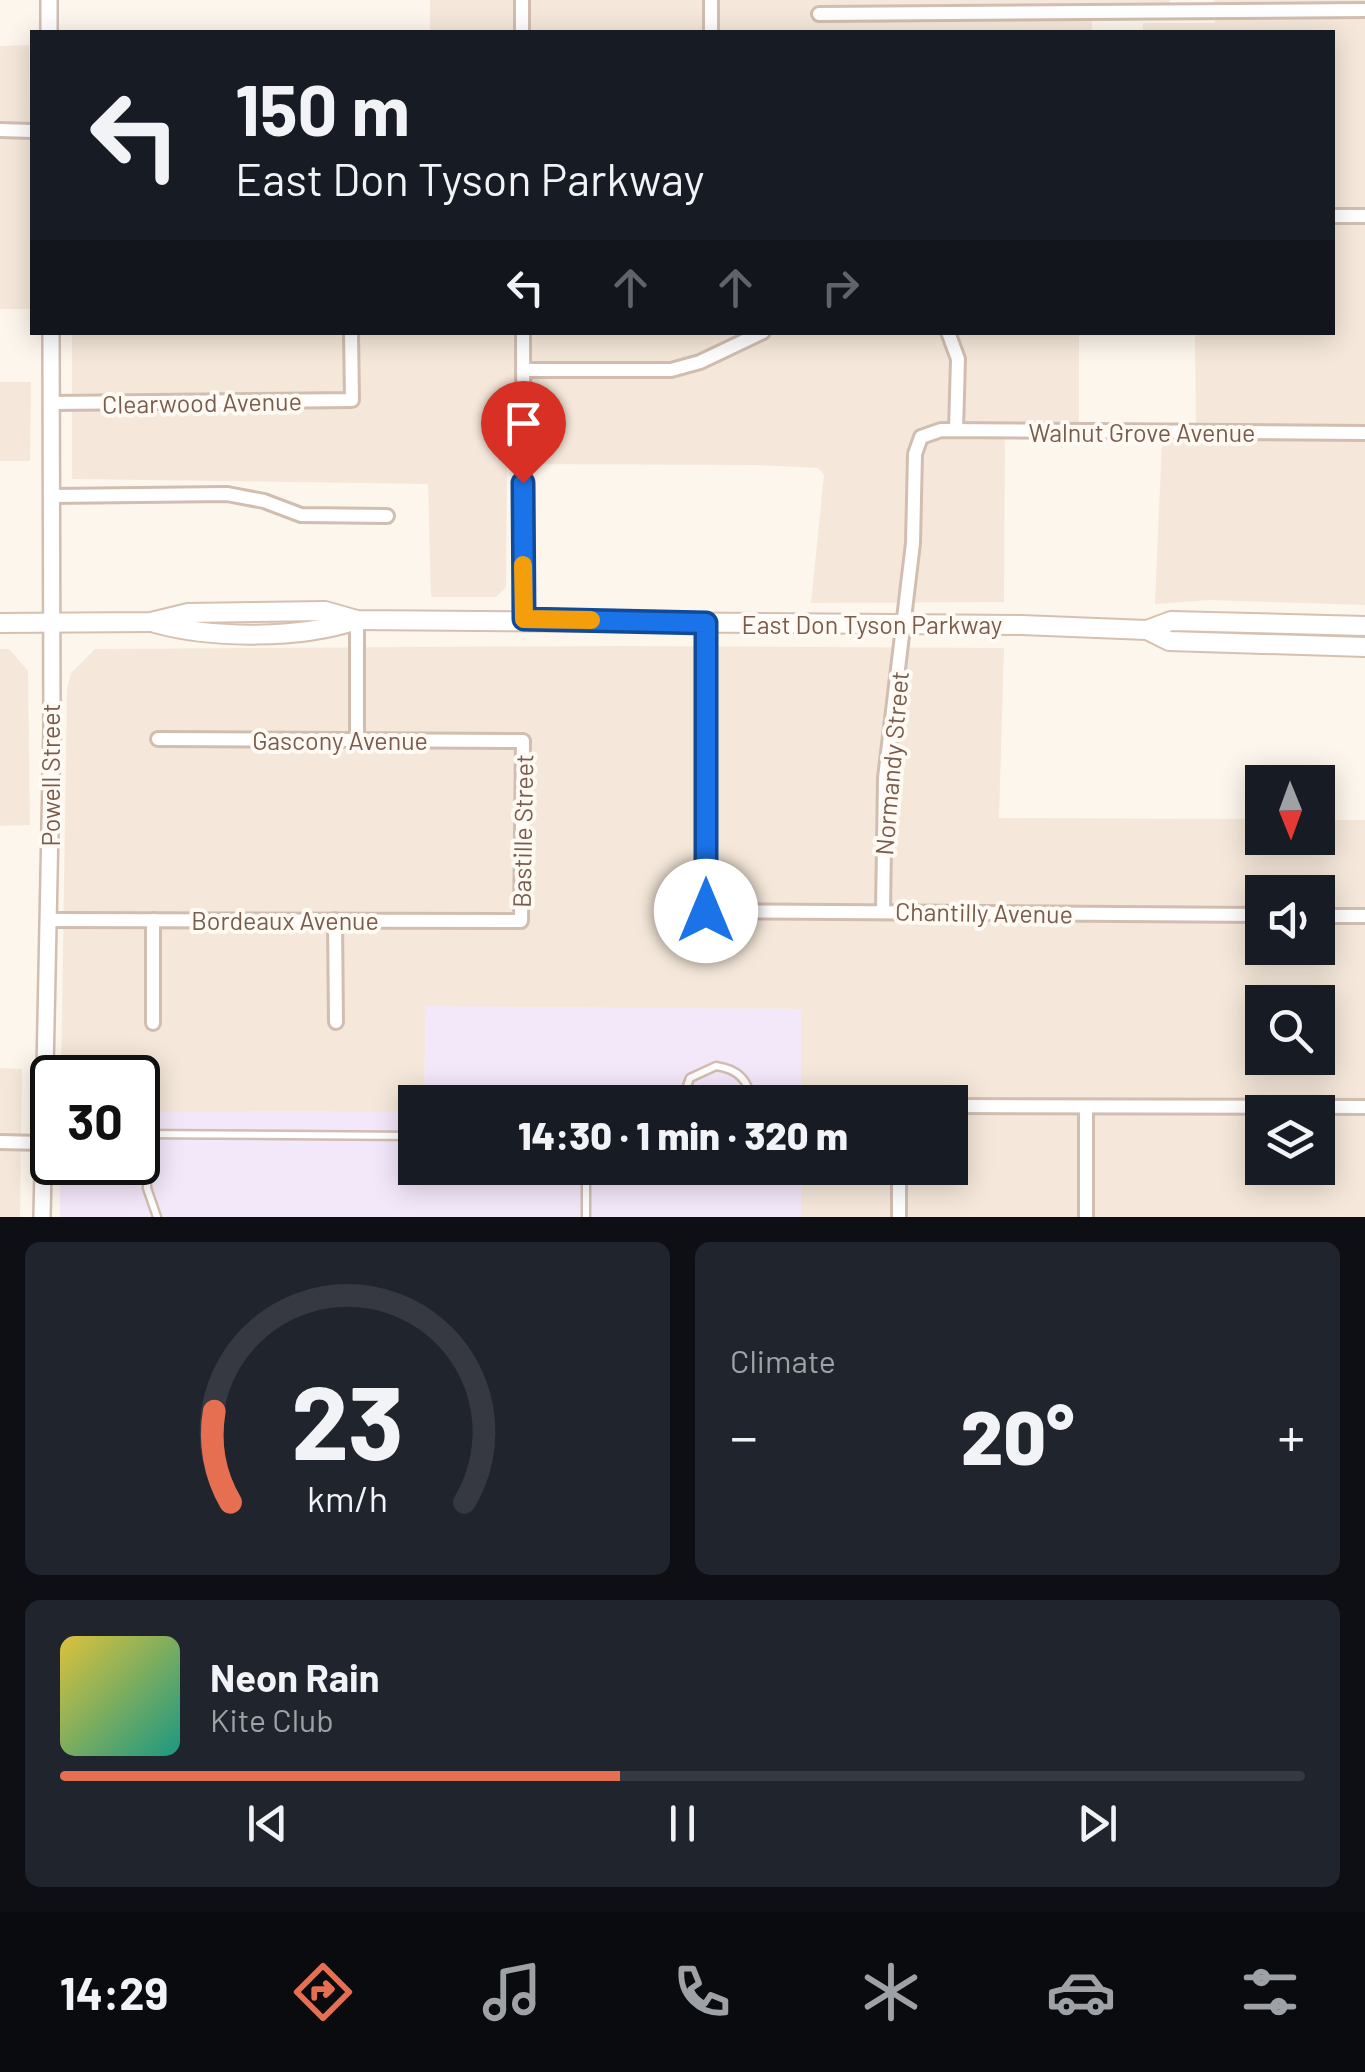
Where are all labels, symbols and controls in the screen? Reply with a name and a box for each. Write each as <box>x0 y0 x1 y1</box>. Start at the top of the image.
text: 150 m <box>235 66 410 150</box>
icon: left <box>70 70 200 200</box>
text: East Don Tyson Parkway <box>235 151 704 205</box>
icon: left <box>498 260 553 315</box>
icon: ahead <box>603 260 658 315</box>
icon: ahead <box>708 260 763 315</box>
icon: right <box>813 260 868 315</box>
pin <box>481 381 566 484</box>
street label: Clearwood Avenue <box>102 385 302 419</box>
icon: arrive <box>496 396 551 451</box>
street label: Walnut Grove Avenue <box>1029 417 1255 447</box>
street label: East Don Tyson Parkway <box>742 609 1002 639</box>
street label: Normandy Street <box>868 670 914 856</box>
street label: Powell Street <box>35 703 65 847</box>
street label: Gascony Avenue <box>252 725 428 755</box>
street label: Bastille Street <box>506 754 538 908</box>
north arrow <box>1245 765 1335 855</box>
map controls <box>1245 765 1335 1185</box>
position arrow <box>654 859 758 963</box>
button: sound <box>1245 875 1335 965</box>
street label: Chantilly Avenue <box>895 895 1073 929</box>
street label: Bordeaux Avenue <box>191 905 379 935</box>
button: search <box>1245 985 1335 1075</box>
speed limit sign: 30 <box>30 1055 160 1185</box>
button: layers <box>1245 1095 1335 1185</box>
text: 14:30 · 1 min · 320 m <box>518 1112 848 1158</box>
text: Climate <box>730 1341 836 1379</box>
text: 23 <box>291 1356 404 1481</box>
text: 20° <box>961 1390 1074 1480</box>
text: − <box>730 1402 758 1468</box>
text: + <box>1277 1402 1305 1468</box>
text: km/h <box>307 1476 388 1519</box>
text: Neon Rain <box>210 1654 379 1700</box>
text: Kite Club <box>210 1700 334 1738</box>
icon: previous <box>240 1796 295 1851</box>
icon: pause <box>655 1796 710 1851</box>
icon: next <box>1070 1796 1125 1851</box>
icon: directions <box>288 1957 358 2027</box>
icon: music <box>477 1957 547 2027</box>
icon: phone <box>667 1957 737 2027</box>
icon: climate <box>856 1957 926 2027</box>
icon: car <box>1046 1957 1116 2027</box>
icon: filters <box>1235 1957 1305 2027</box>
text: 14:29 <box>60 1965 168 2019</box>

